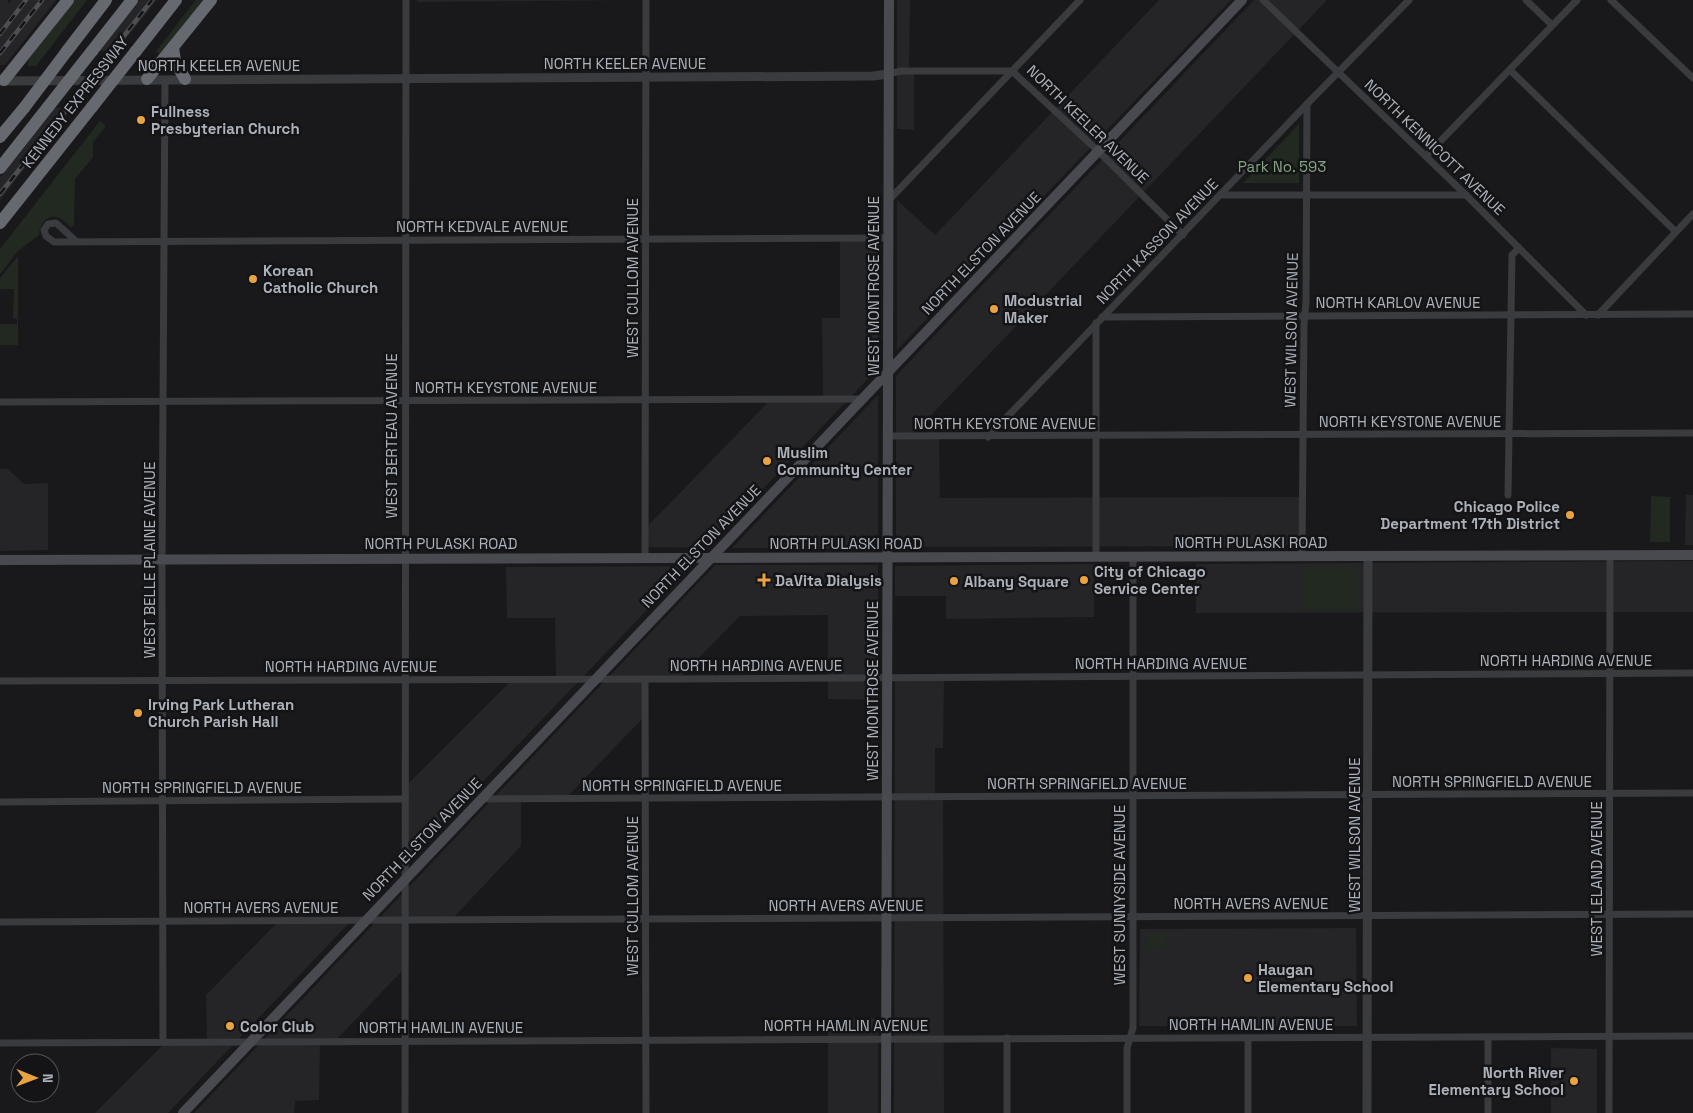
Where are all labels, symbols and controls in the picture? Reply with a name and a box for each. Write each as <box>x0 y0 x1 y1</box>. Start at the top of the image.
street label: KENNEDY EXPRESSWAY <box>18 32 132 172</box>
street label: NORTH KEELER AVENUE <box>544 54 706 73</box>
street label: NORTH KEELER AVENUE <box>138 56 300 75</box>
street label: NORTH KEELER AVENUE <box>1023 61 1153 187</box>
street label: NORTH KENNICOTT AVENUE <box>1361 75 1509 219</box>
place label: Fullness Presbyterian Church <box>151 102 300 138</box>
marker: Fullness Presbyterian Church <box>135 114 147 126</box>
park label: Park No. 593 <box>1238 157 1326 176</box>
street label: NORTH KASSON AVENUE <box>1092 174 1222 308</box>
street label: NORTH ELSTON AVENUE <box>917 187 1045 319</box>
street label: WEST MONTROSE AVENUE <box>864 196 883 376</box>
street label: WEST CULLOM AVENUE <box>623 198 642 358</box>
street label: NORTH KEDVALE AVENUE <box>396 217 568 236</box>
street label: WEST WILSON AVENUE <box>1280 252 1302 408</box>
place label: Korean Catholic Church <box>263 261 378 297</box>
marker: Korean Catholic Church <box>247 273 259 285</box>
place label: Modustrial Maker <box>1004 291 1082 327</box>
street label: NORTH KARLOV AVENUE <box>1315 293 1481 312</box>
marker: Modustrial Maker <box>988 303 1000 315</box>
street label: WEST BERTEAU AVENUE <box>382 353 401 519</box>
street label: NORTH KEYSTONE AVENUE <box>415 378 597 397</box>
street label: NORTH KEYSTONE AVENUE <box>1319 412 1501 431</box>
street label: NORTH KEYSTONE AVENUE <box>914 414 1096 433</box>
place label: Muslim Community Center <box>777 443 912 479</box>
marker: Muslim Community Center <box>761 455 773 467</box>
street label: WEST BELLE PLAINE AVENUE <box>140 462 159 658</box>
street label: NORTH ELSTON AVENUE <box>637 480 765 612</box>
place label: Chicago Police Department 17th District <box>1380 497 1560 533</box>
marker: Chicago Police Department 17th District <box>1564 509 1576 521</box>
street label: NORTH PULASKI ROAD <box>1174 533 1328 552</box>
street label: NORTH PULASKI ROAD <box>364 534 518 553</box>
street label: NORTH PULASKI ROAD <box>769 534 923 553</box>
place label: City of Chicago Service Center <box>1094 562 1206 598</box>
place label: DaVita Dialysis <box>775 571 882 590</box>
place label: Albany Square <box>964 572 1069 591</box>
marker: DaVita Dialysis <box>757 573 771 587</box>
marker: City of Chicago Service Center <box>1078 574 1090 586</box>
marker: Albany Square <box>948 575 960 587</box>
street label: WEST MONTROSE AVENUE <box>863 601 882 781</box>
street label: NORTH HARDING AVENUE <box>1480 651 1652 670</box>
street label: NORTH HARDING AVENUE <box>1075 654 1247 673</box>
street label: NORTH HARDING AVENUE <box>670 656 842 675</box>
street label: NORTH HARDING AVENUE <box>265 657 437 676</box>
place label: Irving Park Lutheran Church Parish Hall <box>148 695 294 731</box>
marker: Irving Park Lutheran Church Parish Hall <box>132 707 144 719</box>
street label: WEST WILSON AVENUE <box>1345 757 1364 913</box>
street label: NORTH SPRINGFIELD AVENUE <box>1392 772 1592 791</box>
street label: NORTH ELSTON AVENUE <box>358 773 486 905</box>
street label: NORTH SPRINGFIELD AVENUE <box>987 774 1187 793</box>
street label: NORTH SPRINGFIELD AVENUE <box>582 776 782 795</box>
street label: NORTH SPRINGFIELD AVENUE <box>102 778 302 797</box>
street label: WEST LELAND AVENUE <box>1587 801 1606 957</box>
street label: WEST SUNNYSIDE AVENUE <box>1110 805 1129 985</box>
street label: WEST CULLOM AVENUE <box>623 816 642 976</box>
street label: NORTH AVERS AVENUE <box>1173 894 1329 913</box>
street label: NORTH AVERS AVENUE <box>768 896 924 915</box>
street label: NORTH AVERS AVENUE <box>183 898 339 917</box>
place label: Haugan Elementary School <box>1258 960 1393 996</box>
marker: Haugan Elementary School <box>1242 972 1254 984</box>
street label: NORTH HAMLIN AVENUE <box>1169 1015 1333 1034</box>
street label: NORTH HAMLIN AVENUE <box>764 1016 928 1035</box>
place label: Color Club <box>240 1017 314 1036</box>
street label: NORTH HAMLIN AVENUE <box>359 1018 523 1037</box>
marker: Color Club <box>224 1020 236 1032</box>
north arrow <box>10 1053 60 1103</box>
place label: North River Elementary School <box>1429 1063 1564 1099</box>
text: N <box>39 1073 57 1083</box>
marker: North River Elementary School <box>1568 1075 1580 1087</box>

